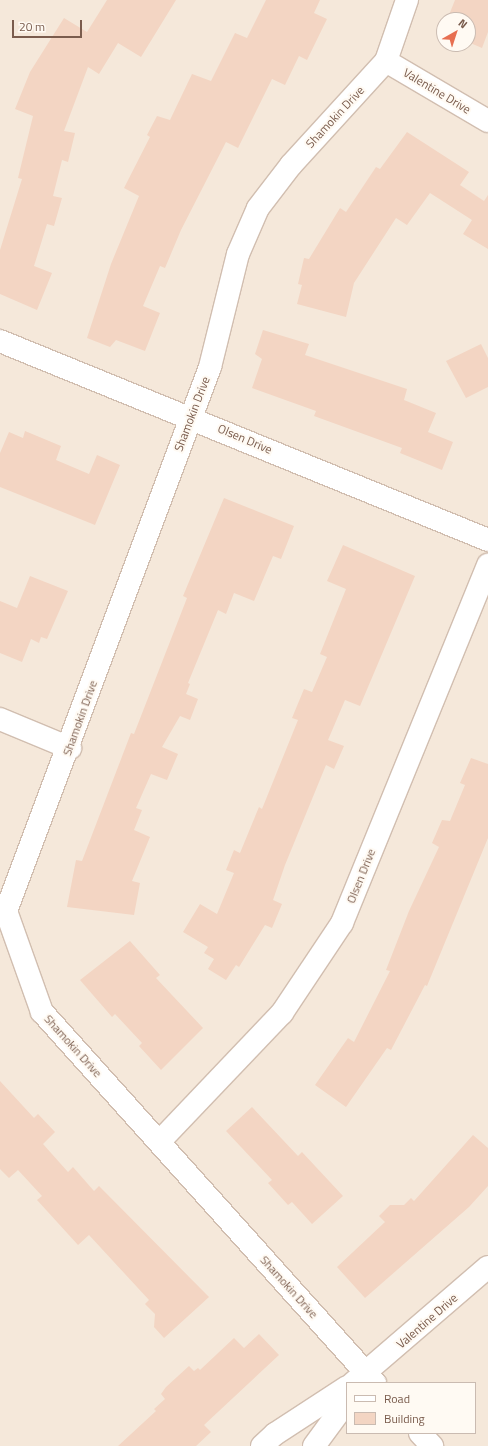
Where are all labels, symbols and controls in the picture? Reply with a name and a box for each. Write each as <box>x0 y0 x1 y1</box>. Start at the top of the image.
scale bar <box>14 12 84 38</box>
north arrow <box>436 12 476 52</box>
text: N <box>455 15 471 32</box>
text: 20 m <box>19 17 45 36</box>
street label: Valentine Drive <box>401 65 473 117</box>
street label: Shamokin Drive <box>303 83 367 151</box>
street label: Shamokin Drive <box>171 375 213 453</box>
street label: Olsen Drive <box>216 421 274 457</box>
street label: Shamokin Drive <box>60 678 100 758</box>
street label: Olsen Drive <box>344 847 378 905</box>
street label: Shamokin Drive <box>41 1012 105 1080</box>
street label: Shamokin Drive <box>257 1253 321 1321</box>
street label: Valentine Drive <box>394 1291 460 1351</box>
legend <box>346 1382 476 1434</box>
text: Road <box>384 1389 410 1408</box>
text: Building <box>384 1409 425 1428</box>

